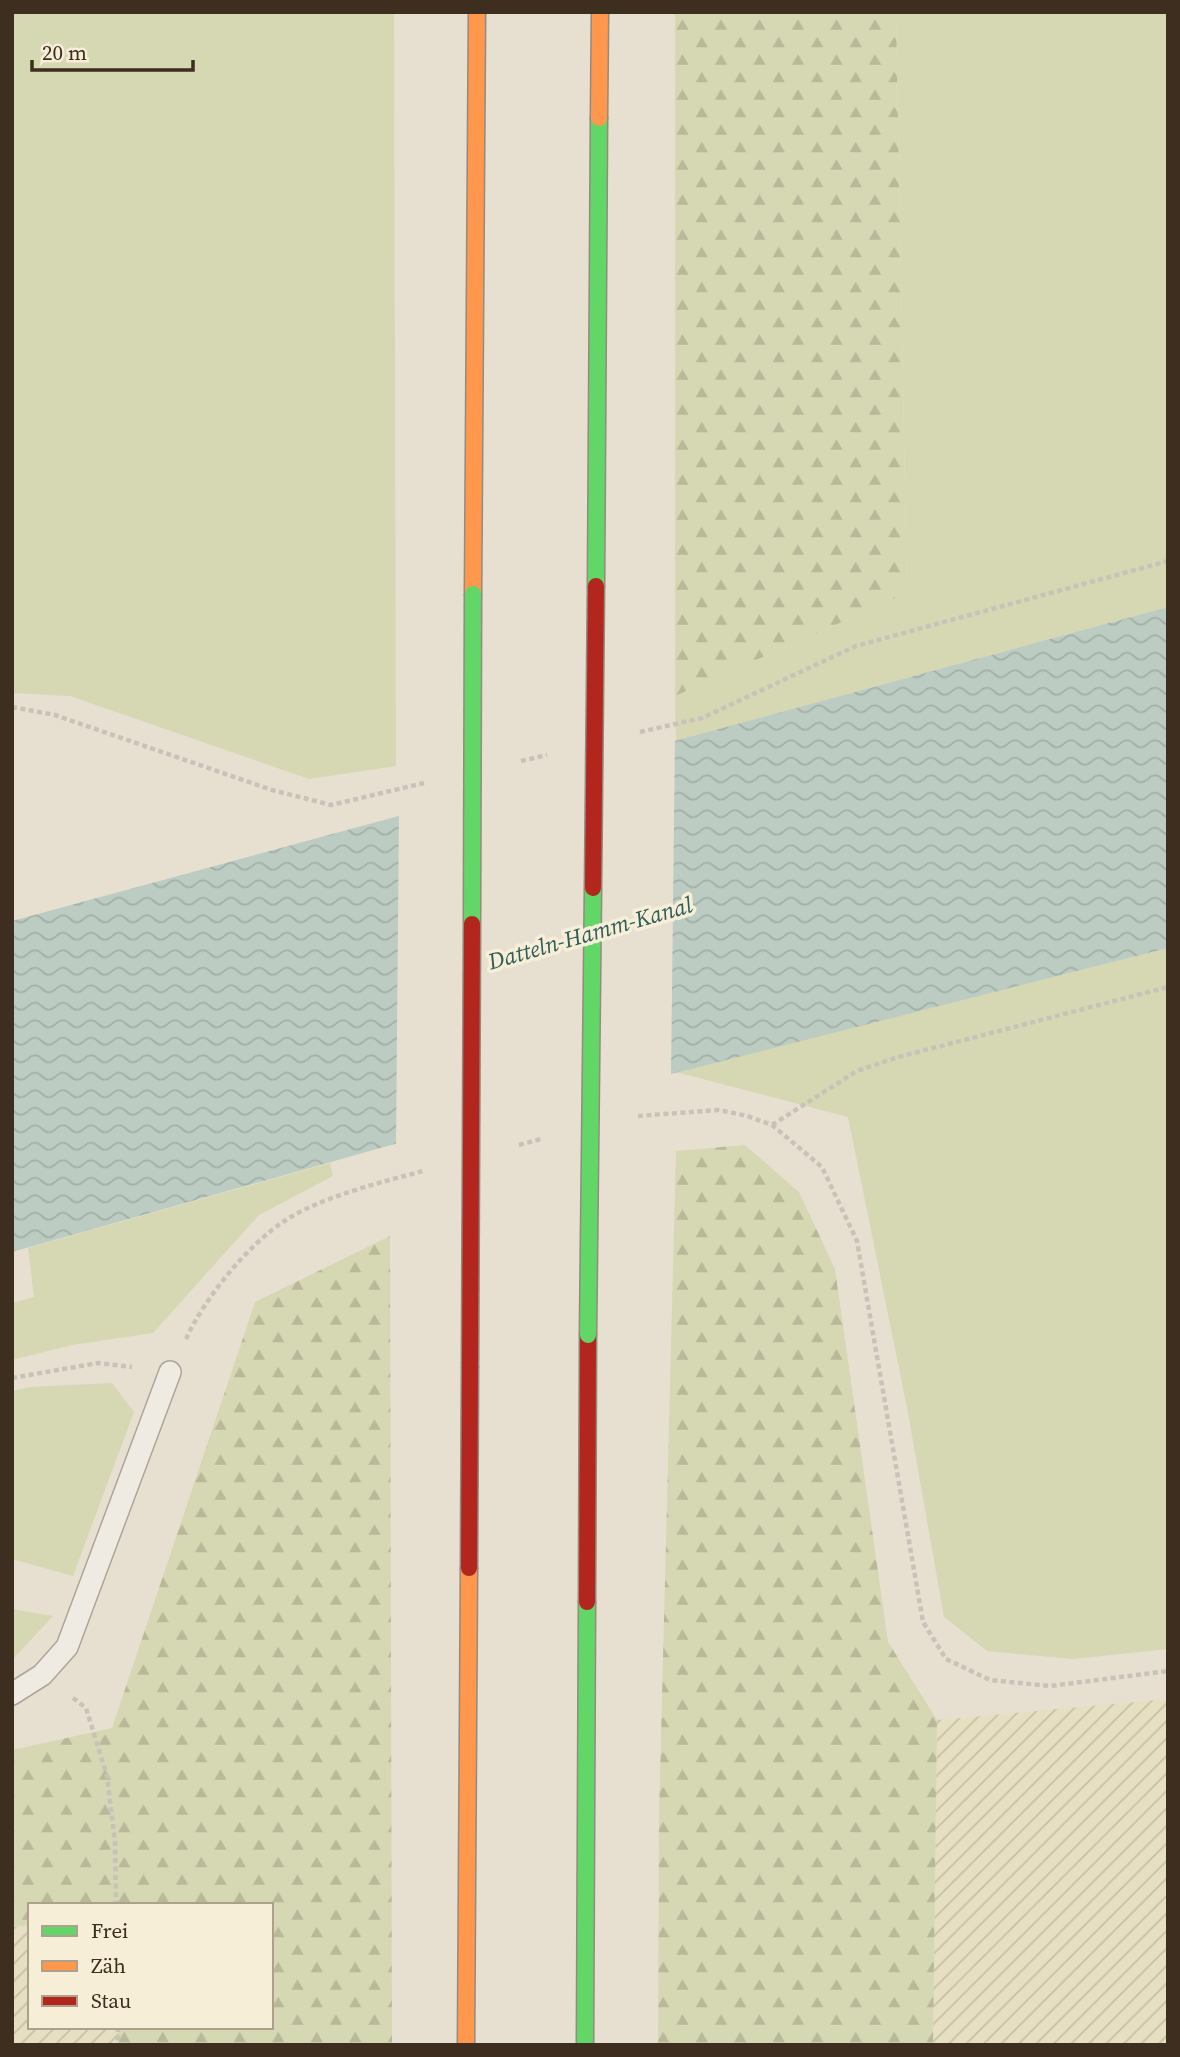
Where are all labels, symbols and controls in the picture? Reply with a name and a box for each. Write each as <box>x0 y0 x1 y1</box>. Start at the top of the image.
scale bar <box>32 28 192 72</box>
text: 20 m <box>42 38 87 67</box>
water label: Datteln-Hamm-Kanal <box>483 888 696 978</box>
legend <box>28 1903 273 2029</box>
text: Frei <box>91 1916 128 1945</box>
text: Zäh <box>91 1951 126 1980</box>
text: Stau <box>91 1986 131 2015</box>

